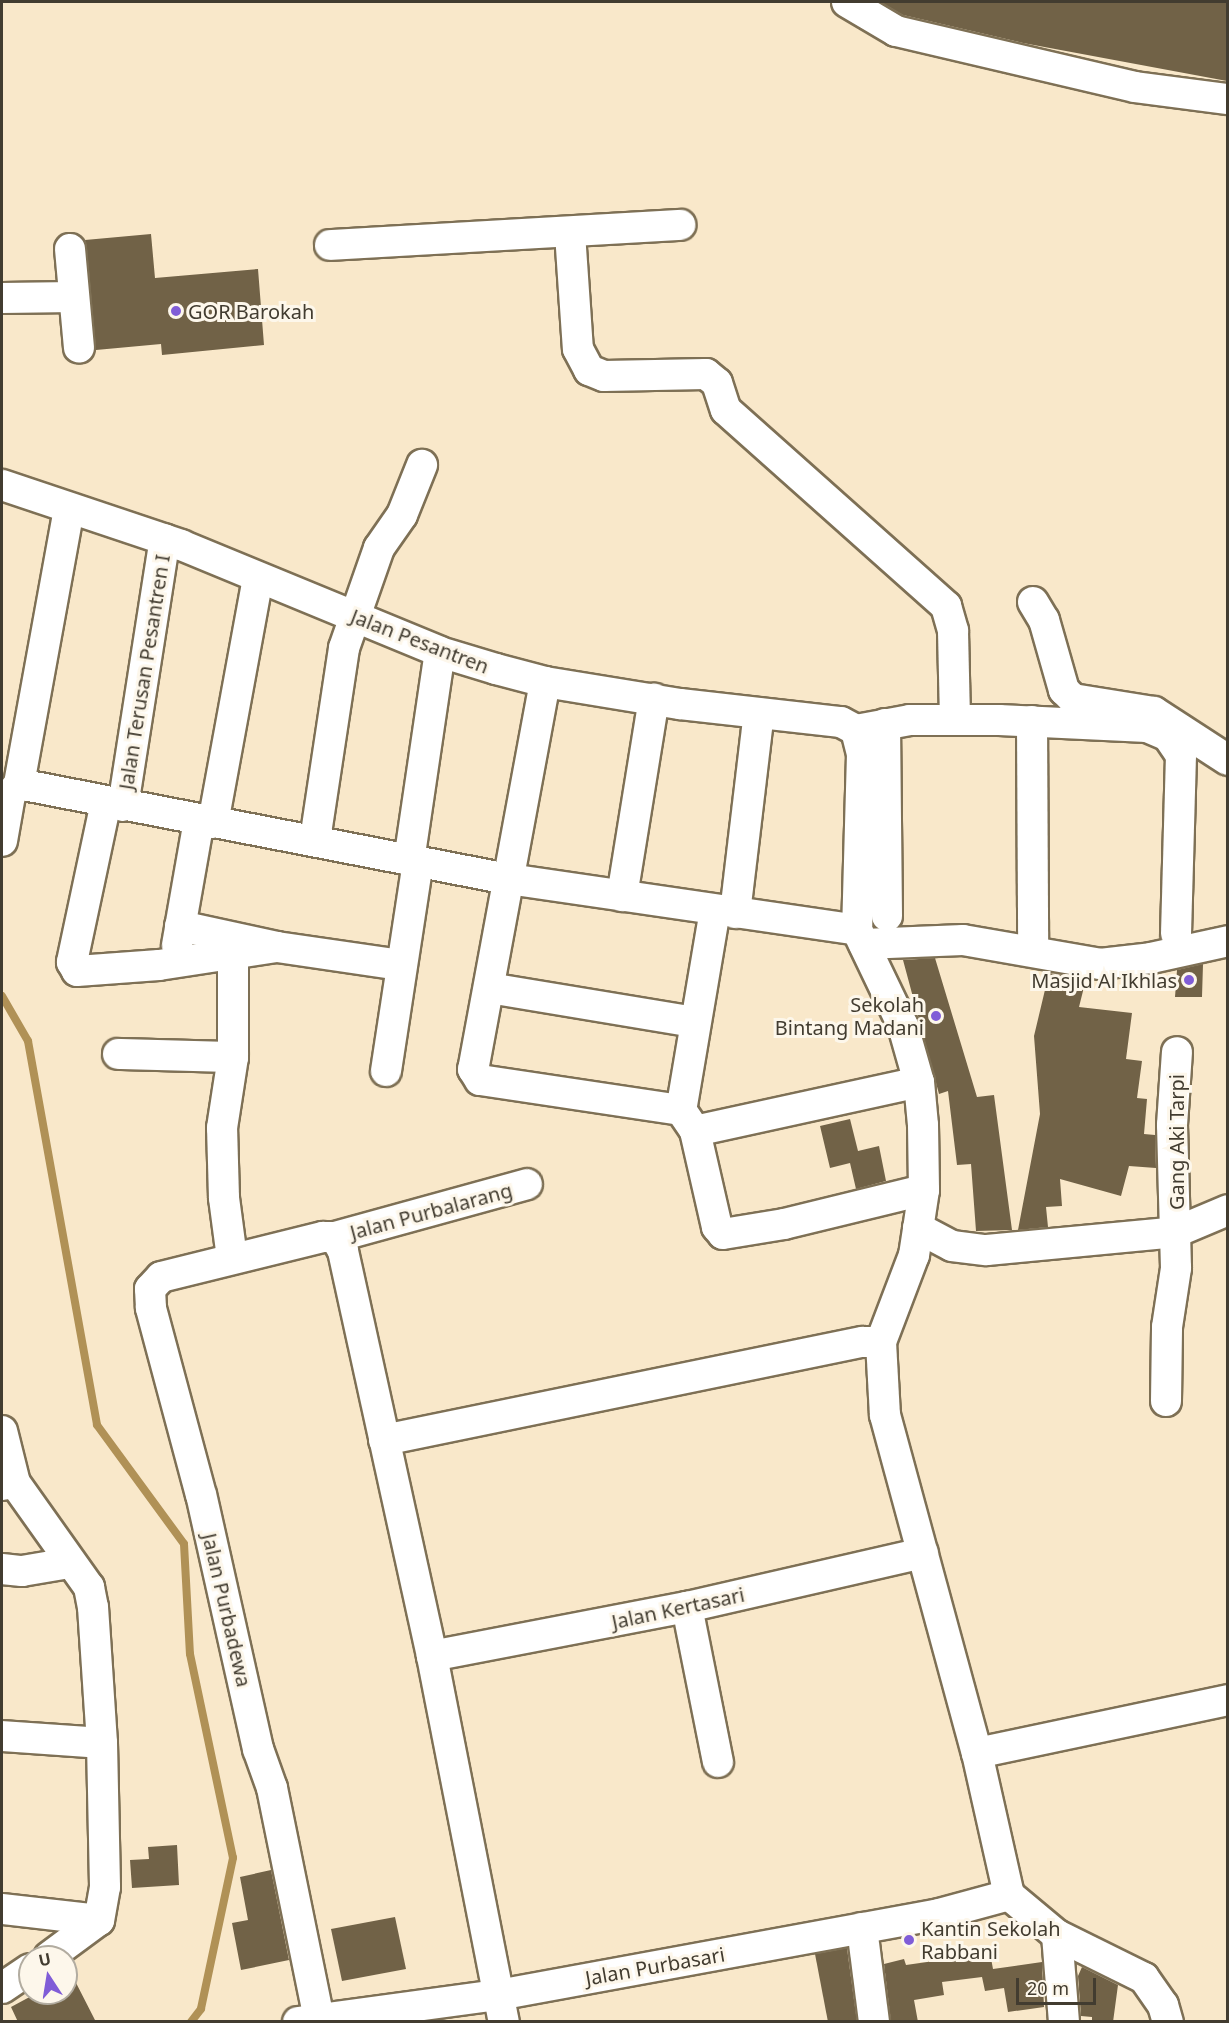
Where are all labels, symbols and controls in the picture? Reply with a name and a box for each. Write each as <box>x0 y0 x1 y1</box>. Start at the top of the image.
place label: GOR Barokah <box>188 299 314 323</box>
marker: GOR Barokah <box>169 304 183 318</box>
street label: Jalan Terusan Pesantren I <box>114 553 174 791</box>
street label: Jalan Pesantren <box>348 604 492 678</box>
place label: Masjid Al Ikhlas <box>1031 968 1177 992</box>
marker: Masjid Al Ikhlas <box>1182 973 1196 987</box>
place label: Sekolah Bintang Madani <box>775 993 924 1040</box>
marker: Sekolah Bintang Madani <box>929 1009 943 1023</box>
street label: Gang Aki Tarpi <box>1164 1074 1188 1210</box>
street label: Jalan Purbalarang <box>347 1178 515 1244</box>
street label: Jalan Purbadewa <box>198 1531 256 1689</box>
street label: Jalan Kertasari <box>609 1582 747 1634</box>
place label: Kantin Sekolah Rabbani <box>921 1916 1061 1963</box>
marker: Kantin Sekolah Rabbani <box>902 1933 916 1947</box>
street label: Jalan Purbasari <box>583 1942 727 1990</box>
north arrow <box>18 1945 78 2005</box>
text: U <box>36 1947 53 1971</box>
scale bar <box>1019 1966 1098 2004</box>
text: 20 m <box>1027 1976 1069 2000</box>

